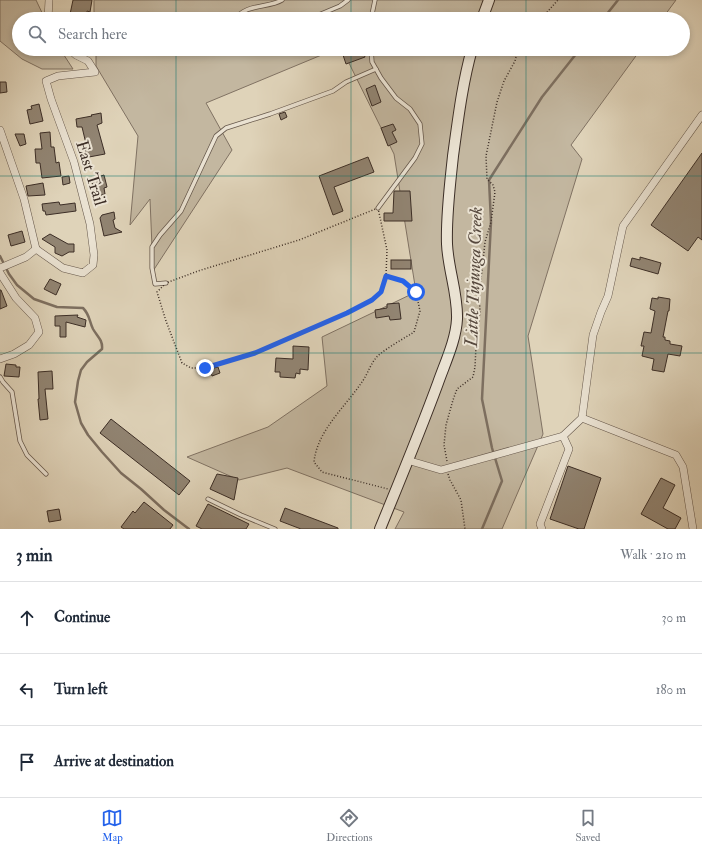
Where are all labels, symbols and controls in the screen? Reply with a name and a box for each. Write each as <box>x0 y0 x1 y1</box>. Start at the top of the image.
search box <box>12 12 690 56</box>
icon: search <box>26 23 48 45</box>
text: Search here <box>58 25 127 44</box>
street label: East Trail <box>71 138 111 209</box>
water label: Little Tujunga Creek <box>460 206 488 349</box>
route start <box>407 283 425 301</box>
route end <box>196 359 214 377</box>
text: 3 min <box>16 545 53 566</box>
text: Walk · 210 m <box>620 547 686 563</box>
icon: ahead <box>16 607 38 629</box>
text: Continue <box>54 608 110 627</box>
text: 30 m <box>662 610 686 626</box>
icon: left <box>16 679 38 701</box>
text: Turn left <box>54 680 108 699</box>
text: 180 m <box>656 682 686 698</box>
icon: arrive <box>16 751 38 773</box>
text: Arrive at destination <box>54 752 174 771</box>
tab: Map <box>101 807 123 844</box>
tab: Directions <box>326 807 373 844</box>
tab: Saved <box>575 807 601 844</box>

